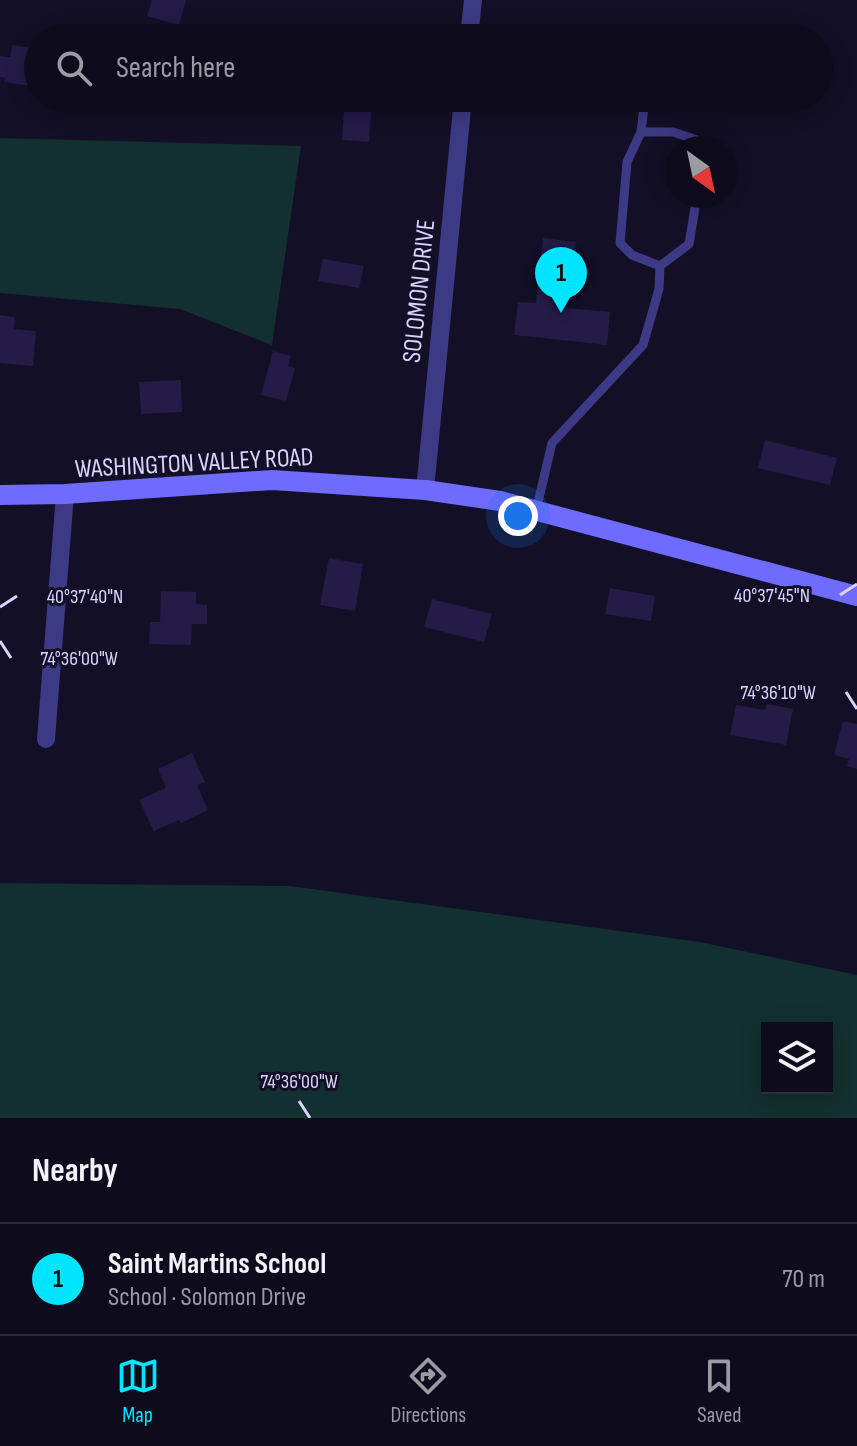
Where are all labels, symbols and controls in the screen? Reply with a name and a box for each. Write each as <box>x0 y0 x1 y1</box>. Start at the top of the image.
search box <box>24 24 833 112</box>
icon: search <box>52 46 96 90</box>
text: Search here <box>116 50 235 86</box>
north arrow <box>665 136 737 208</box>
street label: SOLOMON DRIVE <box>397 218 442 364</box>
pin: 1 <box>535 247 587 313</box>
street label: WASHINGTON VALLEY ROAD <box>74 442 314 485</box>
your location <box>498 496 538 536</box>
text: 40°37'45"N <box>734 584 810 608</box>
text: 40°37'40"N <box>47 585 123 609</box>
text: 74°36'00"W <box>40 647 118 671</box>
text: 74°36'10"W <box>740 681 816 705</box>
map controls <box>761 1022 833 1094</box>
button: layers <box>761 1022 833 1094</box>
text: 74°36'00"W <box>260 1070 338 1094</box>
text: Nearby <box>32 1150 118 1191</box>
text: Saint Martins School <box>108 1246 326 1282</box>
text: 1 <box>53 1264 63 1295</box>
text: 70 m <box>782 1264 825 1295</box>
text: School · Solomon Drive <box>108 1282 306 1313</box>
tab: Map <box>116 1354 160 1429</box>
tab: Directions <box>391 1354 466 1429</box>
tab: Saved <box>697 1354 741 1429</box>

